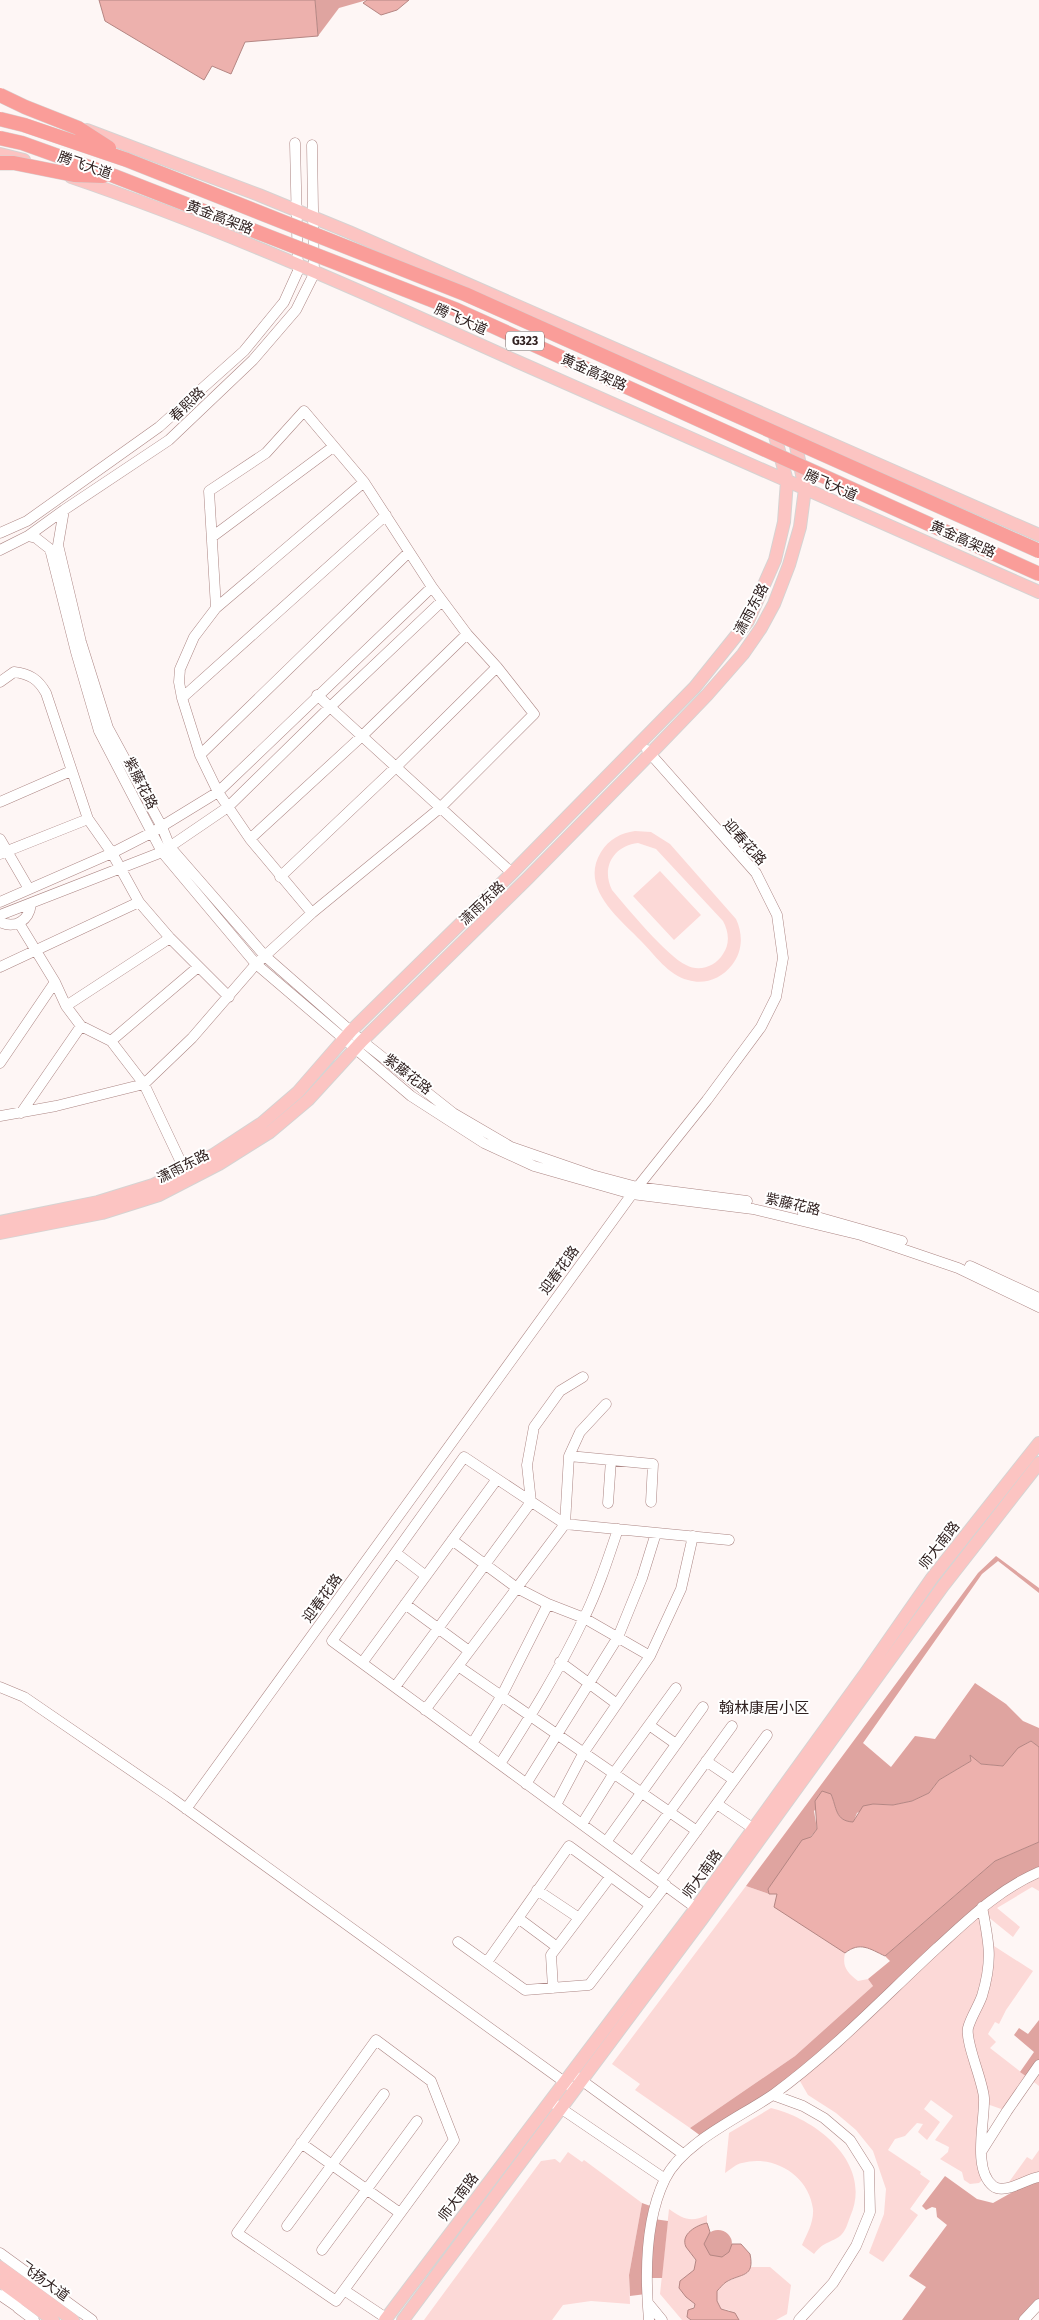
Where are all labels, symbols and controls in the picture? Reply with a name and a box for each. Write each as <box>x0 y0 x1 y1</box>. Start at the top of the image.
street label: 腾飞大道 <box>56 148 114 183</box>
street label: 黄金高架路 <box>184 197 256 238</box>
street label: 腾飞大道 <box>432 300 490 339</box>
road number: G323 <box>506 332 544 351</box>
street label: 黄金高架路 <box>558 350 629 394</box>
street label: 春熙路 <box>166 384 208 425</box>
street label: 腾飞大道 <box>802 466 860 505</box>
street label: 黄金高架路 <box>927 517 998 561</box>
street label: 潇雨东路 <box>731 581 772 638</box>
street label: 紫藤花路 <box>120 754 161 812</box>
street label: 迎春花路 <box>720 816 770 869</box>
street label: 潇雨东路 <box>456 878 508 929</box>
street label: 紫藤花路 <box>380 1050 435 1098</box>
street label: 潇雨东路 <box>154 1146 212 1187</box>
street label: 紫藤花路 <box>764 1190 822 1219</box>
street label: 迎春花路 <box>536 1243 583 1298</box>
street label: 师大南路 <box>915 1518 963 1573</box>
street label: 迎春花路 <box>299 1571 346 1626</box>
district label: 翰林康居小区 <box>719 1699 809 1717</box>
street label: 师大南路 <box>679 1847 726 1902</box>
street label: 师大南路 <box>435 2170 482 2225</box>
street label: 飞扬大道 <box>17 2258 72 2305</box>

